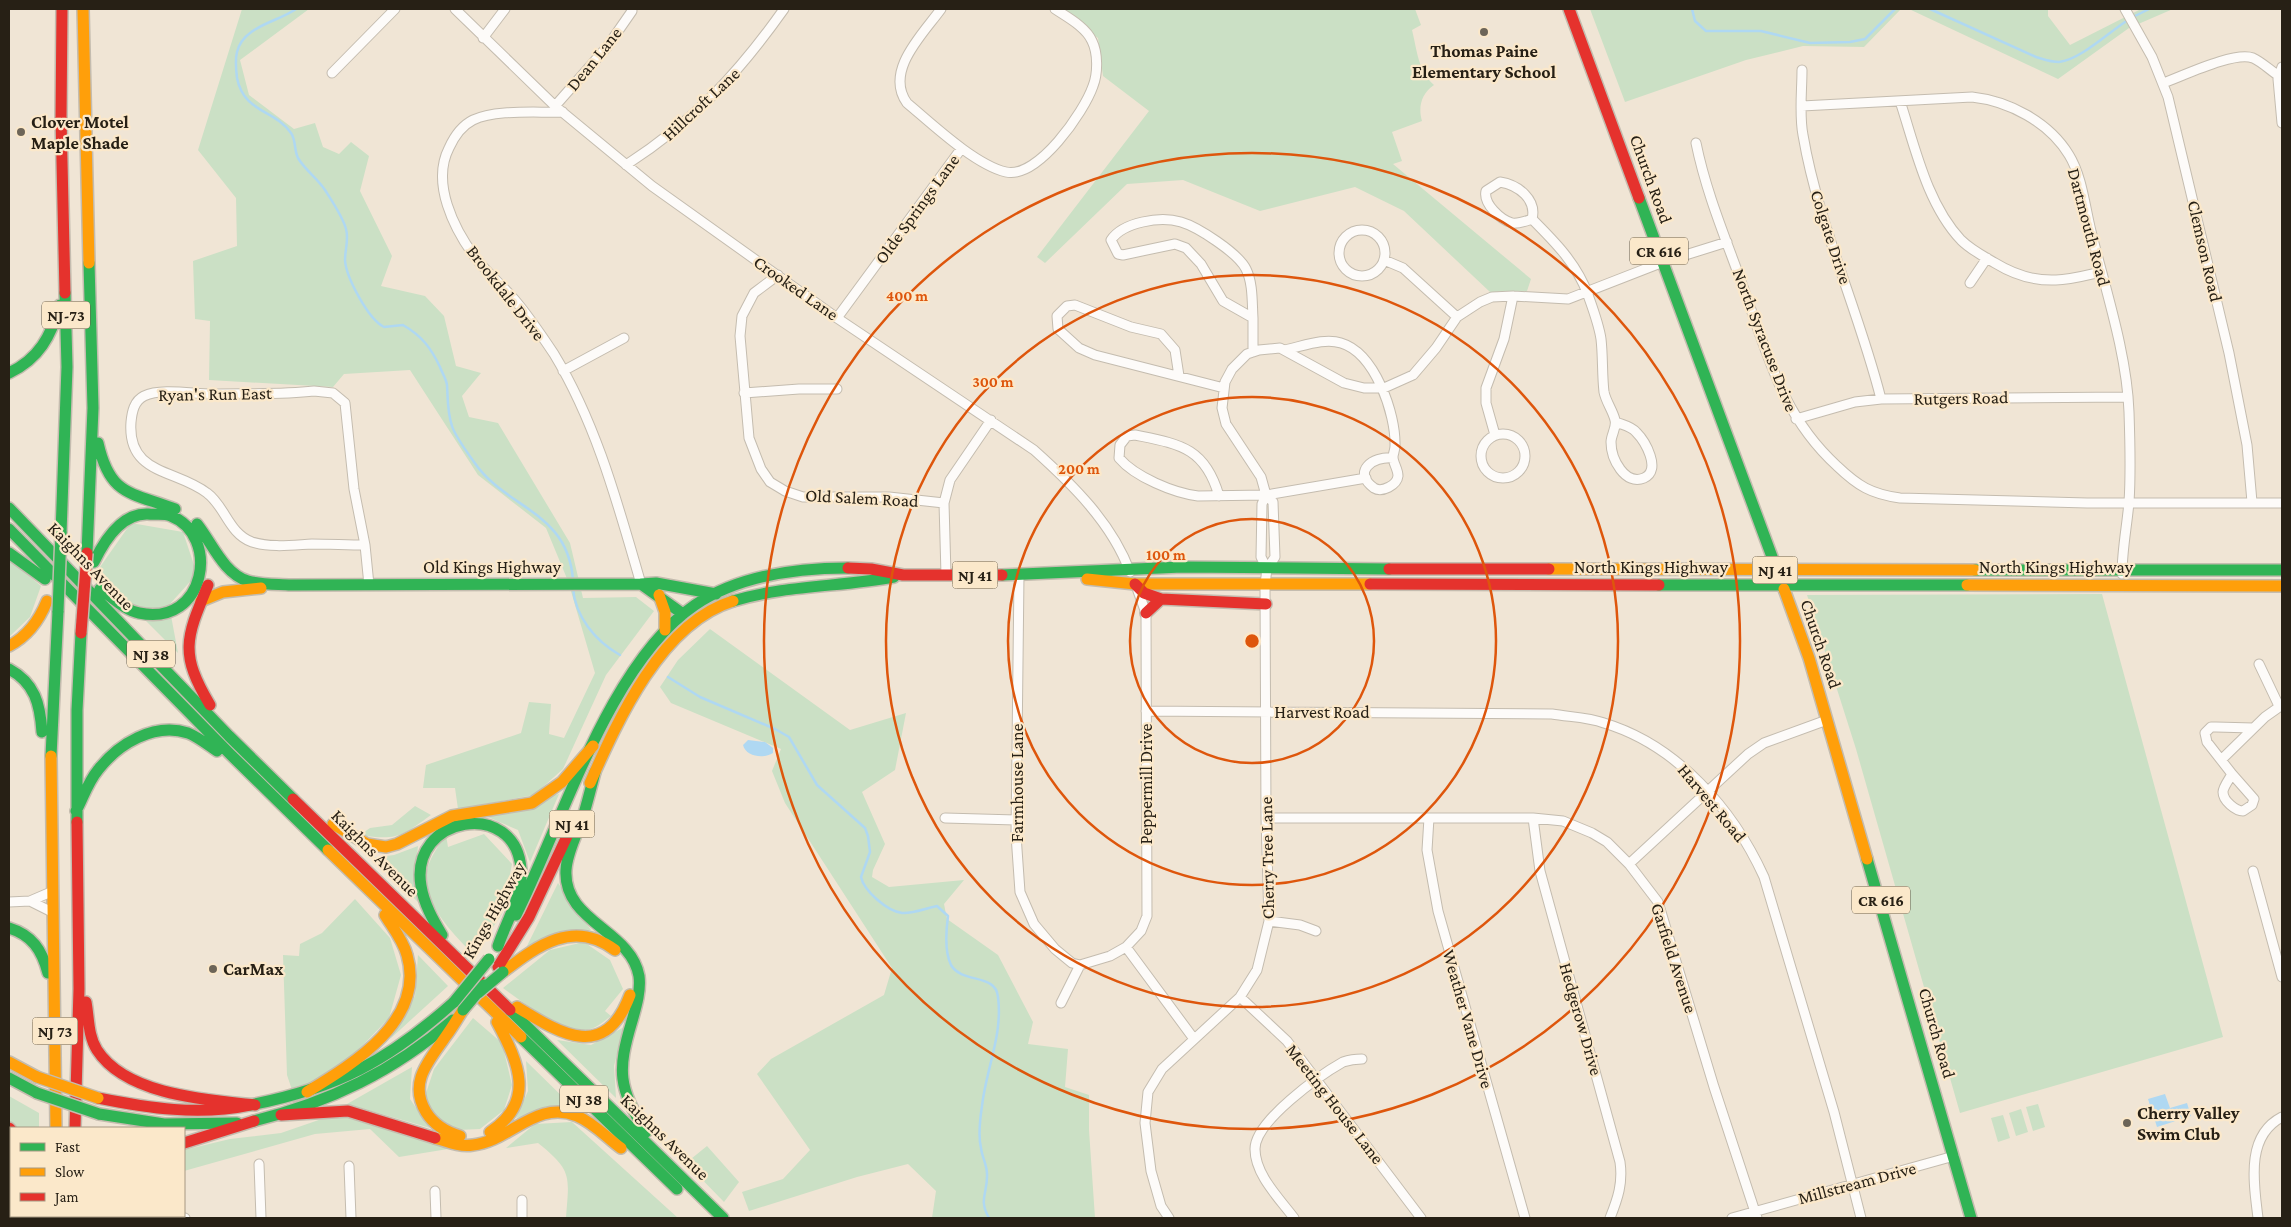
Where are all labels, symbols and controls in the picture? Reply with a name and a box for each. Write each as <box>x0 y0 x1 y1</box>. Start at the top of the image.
street label: Dean Lane <box>562 23 626 95</box>
marker: Thomas Paine Elementary School <box>1478 26 1490 38</box>
place label: Thomas Paine Elementary School <box>1412 41 1556 82</box>
street label: Hillcroft Lane <box>658 63 744 145</box>
place label: Clover Motel Maple Shade <box>31 112 129 153</box>
marker: Clover Motel Maple Shade <box>15 126 27 138</box>
street label: Church Road <box>1626 132 1676 226</box>
street label: Olde Springs Lane <box>871 150 963 268</box>
street label: Dartmouth Road <box>2064 166 2114 289</box>
street label: Colgate Drive <box>1806 188 1856 286</box>
street label: Clemson Road <box>2184 198 2226 304</box>
road number: CR 616 <box>1630 238 1688 264</box>
street label: Brookdale Drive <box>463 241 549 345</box>
street label: Crooked Lane <box>750 252 842 325</box>
street label: North Syracuse Drive <box>1729 266 1802 414</box>
text: 400 m <box>886 288 928 304</box>
road number: NJ-73 <box>42 302 90 328</box>
text: 300 m <box>972 374 1014 390</box>
street label: Ryan's Run East <box>158 383 273 405</box>
street label: Rutgers Road <box>1913 387 2009 409</box>
text: 200 m <box>1058 461 1100 477</box>
street label: Old Salem Road <box>805 485 920 511</box>
street label: Kaighns Avenue <box>44 518 138 614</box>
text: 100 m <box>1146 547 1186 563</box>
road number: NJ 41 <box>1752 556 1798 584</box>
street label: Old Kings Highway <box>423 557 562 577</box>
street label: North Kings Highway <box>1574 557 1729 577</box>
street label: North Kings Highway <box>1979 557 2134 577</box>
road number: NJ 41 <box>952 562 998 588</box>
street label: Church Road <box>1796 597 1846 692</box>
centre of rings <box>1243 632 1261 650</box>
road number: NJ 38 <box>127 641 175 668</box>
street label: Harvest Road <box>1274 702 1370 722</box>
street label: Farmhouse Lane <box>1007 723 1027 843</box>
street label: Peppermill Drive <box>1136 723 1156 844</box>
street label: Harvest Road <box>1674 760 1751 846</box>
street label: Cherry Tree Lane <box>1256 796 1278 919</box>
street label: Kaighns Avenue <box>327 805 423 901</box>
road number: NJ 41 <box>550 811 594 838</box>
street label: Kings Highway <box>458 858 530 962</box>
road number: CR 616 <box>1852 886 1910 914</box>
street label: Garfield Avenue <box>1647 901 1701 1015</box>
street label: Weather Vane Drive <box>1439 947 1497 1091</box>
place label: CarMax <box>223 959 284 979</box>
street label: Hedgerow Drive <box>1555 960 1607 1078</box>
marker: CarMax <box>207 963 219 975</box>
street label: Church Road <box>1915 986 1960 1081</box>
road number: NJ 73 <box>32 1018 78 1044</box>
street label: Meeting House Lane <box>1282 1040 1388 1168</box>
road number: NJ 38 <box>560 1086 608 1112</box>
street label: Kaighns Avenue <box>617 1090 713 1184</box>
place label: Cherry Valley Swim Club <box>2137 1103 2240 1144</box>
marker: Cherry Valley Swim Club <box>2121 1117 2133 1129</box>
legend <box>10 1127 185 1217</box>
text: Fast <box>55 1139 81 1155</box>
street label: Millstream Drive <box>1796 1158 1918 1208</box>
text: Slow <box>55 1164 85 1180</box>
text: Jam <box>53 1189 78 1206</box>

